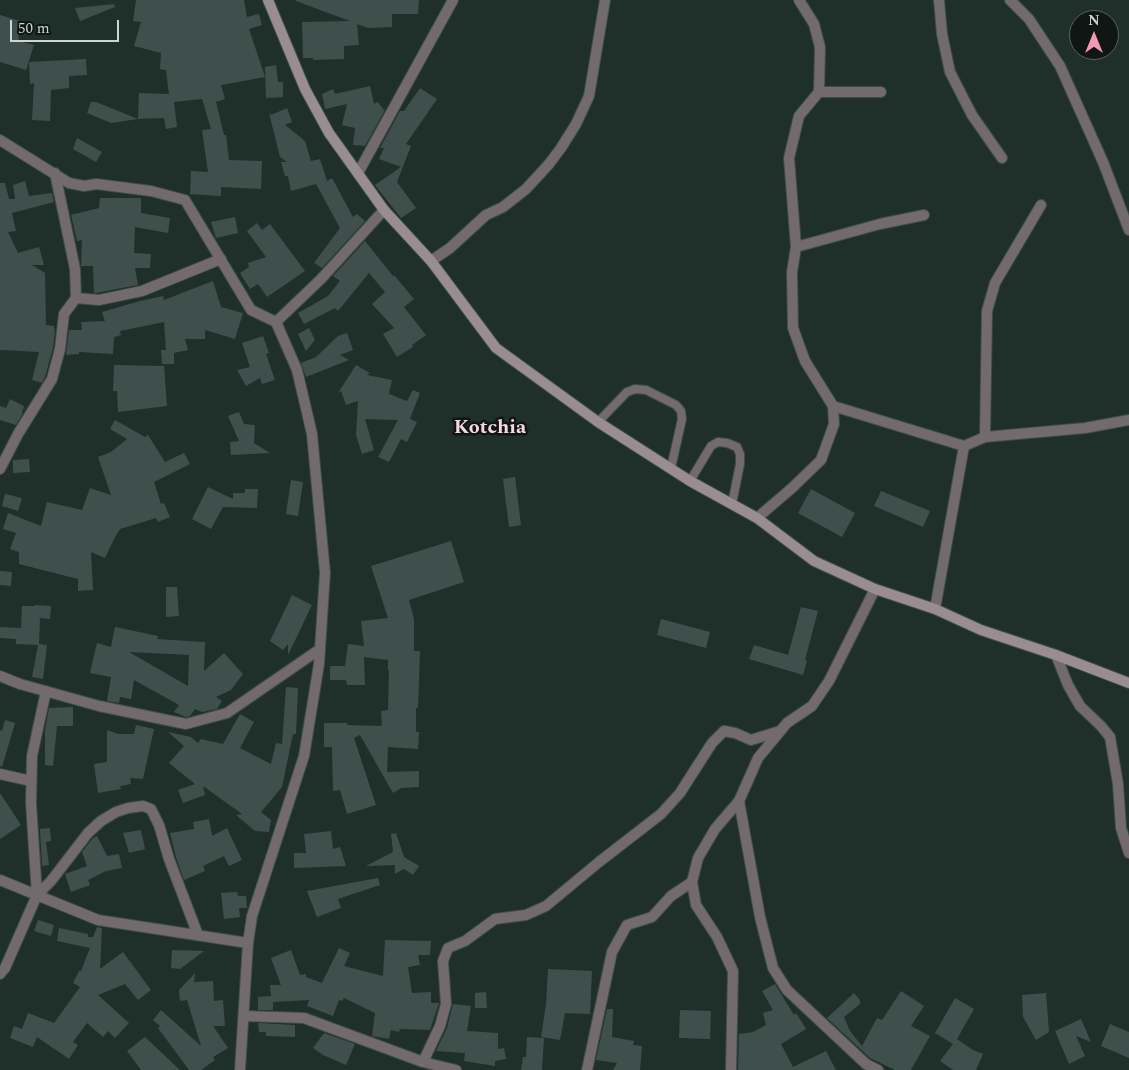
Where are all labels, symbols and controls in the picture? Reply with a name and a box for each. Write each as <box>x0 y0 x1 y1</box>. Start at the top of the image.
scale bar <box>12 10 121 42</box>
north arrow <box>1069 10 1119 60</box>
text: N <box>1088 10 1100 31</box>
text: 50 m <box>18 17 50 40</box>
district label: Kotchia <box>454 417 526 441</box>

